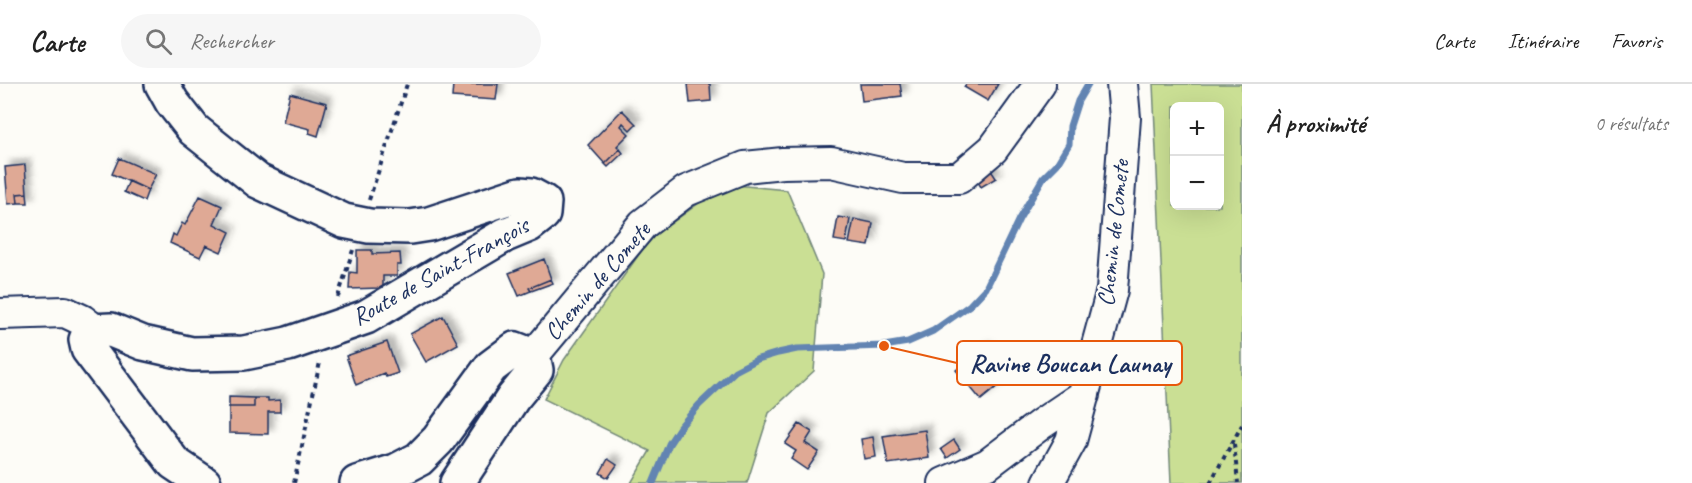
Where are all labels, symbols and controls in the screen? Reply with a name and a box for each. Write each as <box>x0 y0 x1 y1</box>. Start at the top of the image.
search box <box>121 14 541 68</box>
text: Carte <box>30 24 85 59</box>
icon: search <box>142 25 175 58</box>
text: Rechercher <box>190 27 274 55</box>
text: Carte <box>1434 28 1475 54</box>
text: Itinéraire <box>1508 28 1578 54</box>
text: Favoris <box>1611 28 1662 54</box>
map controls <box>1170 102 1224 210</box>
button: + <box>1170 102 1224 156</box>
text: À proximité <box>1266 107 1365 140</box>
text: 0 résultats <box>1595 111 1668 136</box>
street label: Chemin de Comete <box>1090 156 1136 308</box>
button: − <box>1170 156 1224 210</box>
street label: Route de Saint-François <box>347 209 536 332</box>
street label: Chemin de Comete <box>537 214 658 346</box>
callout: Ravine Boucan Launay <box>957 341 1182 385</box>
text: Ravine Boucan Launay <box>969 347 1174 380</box>

